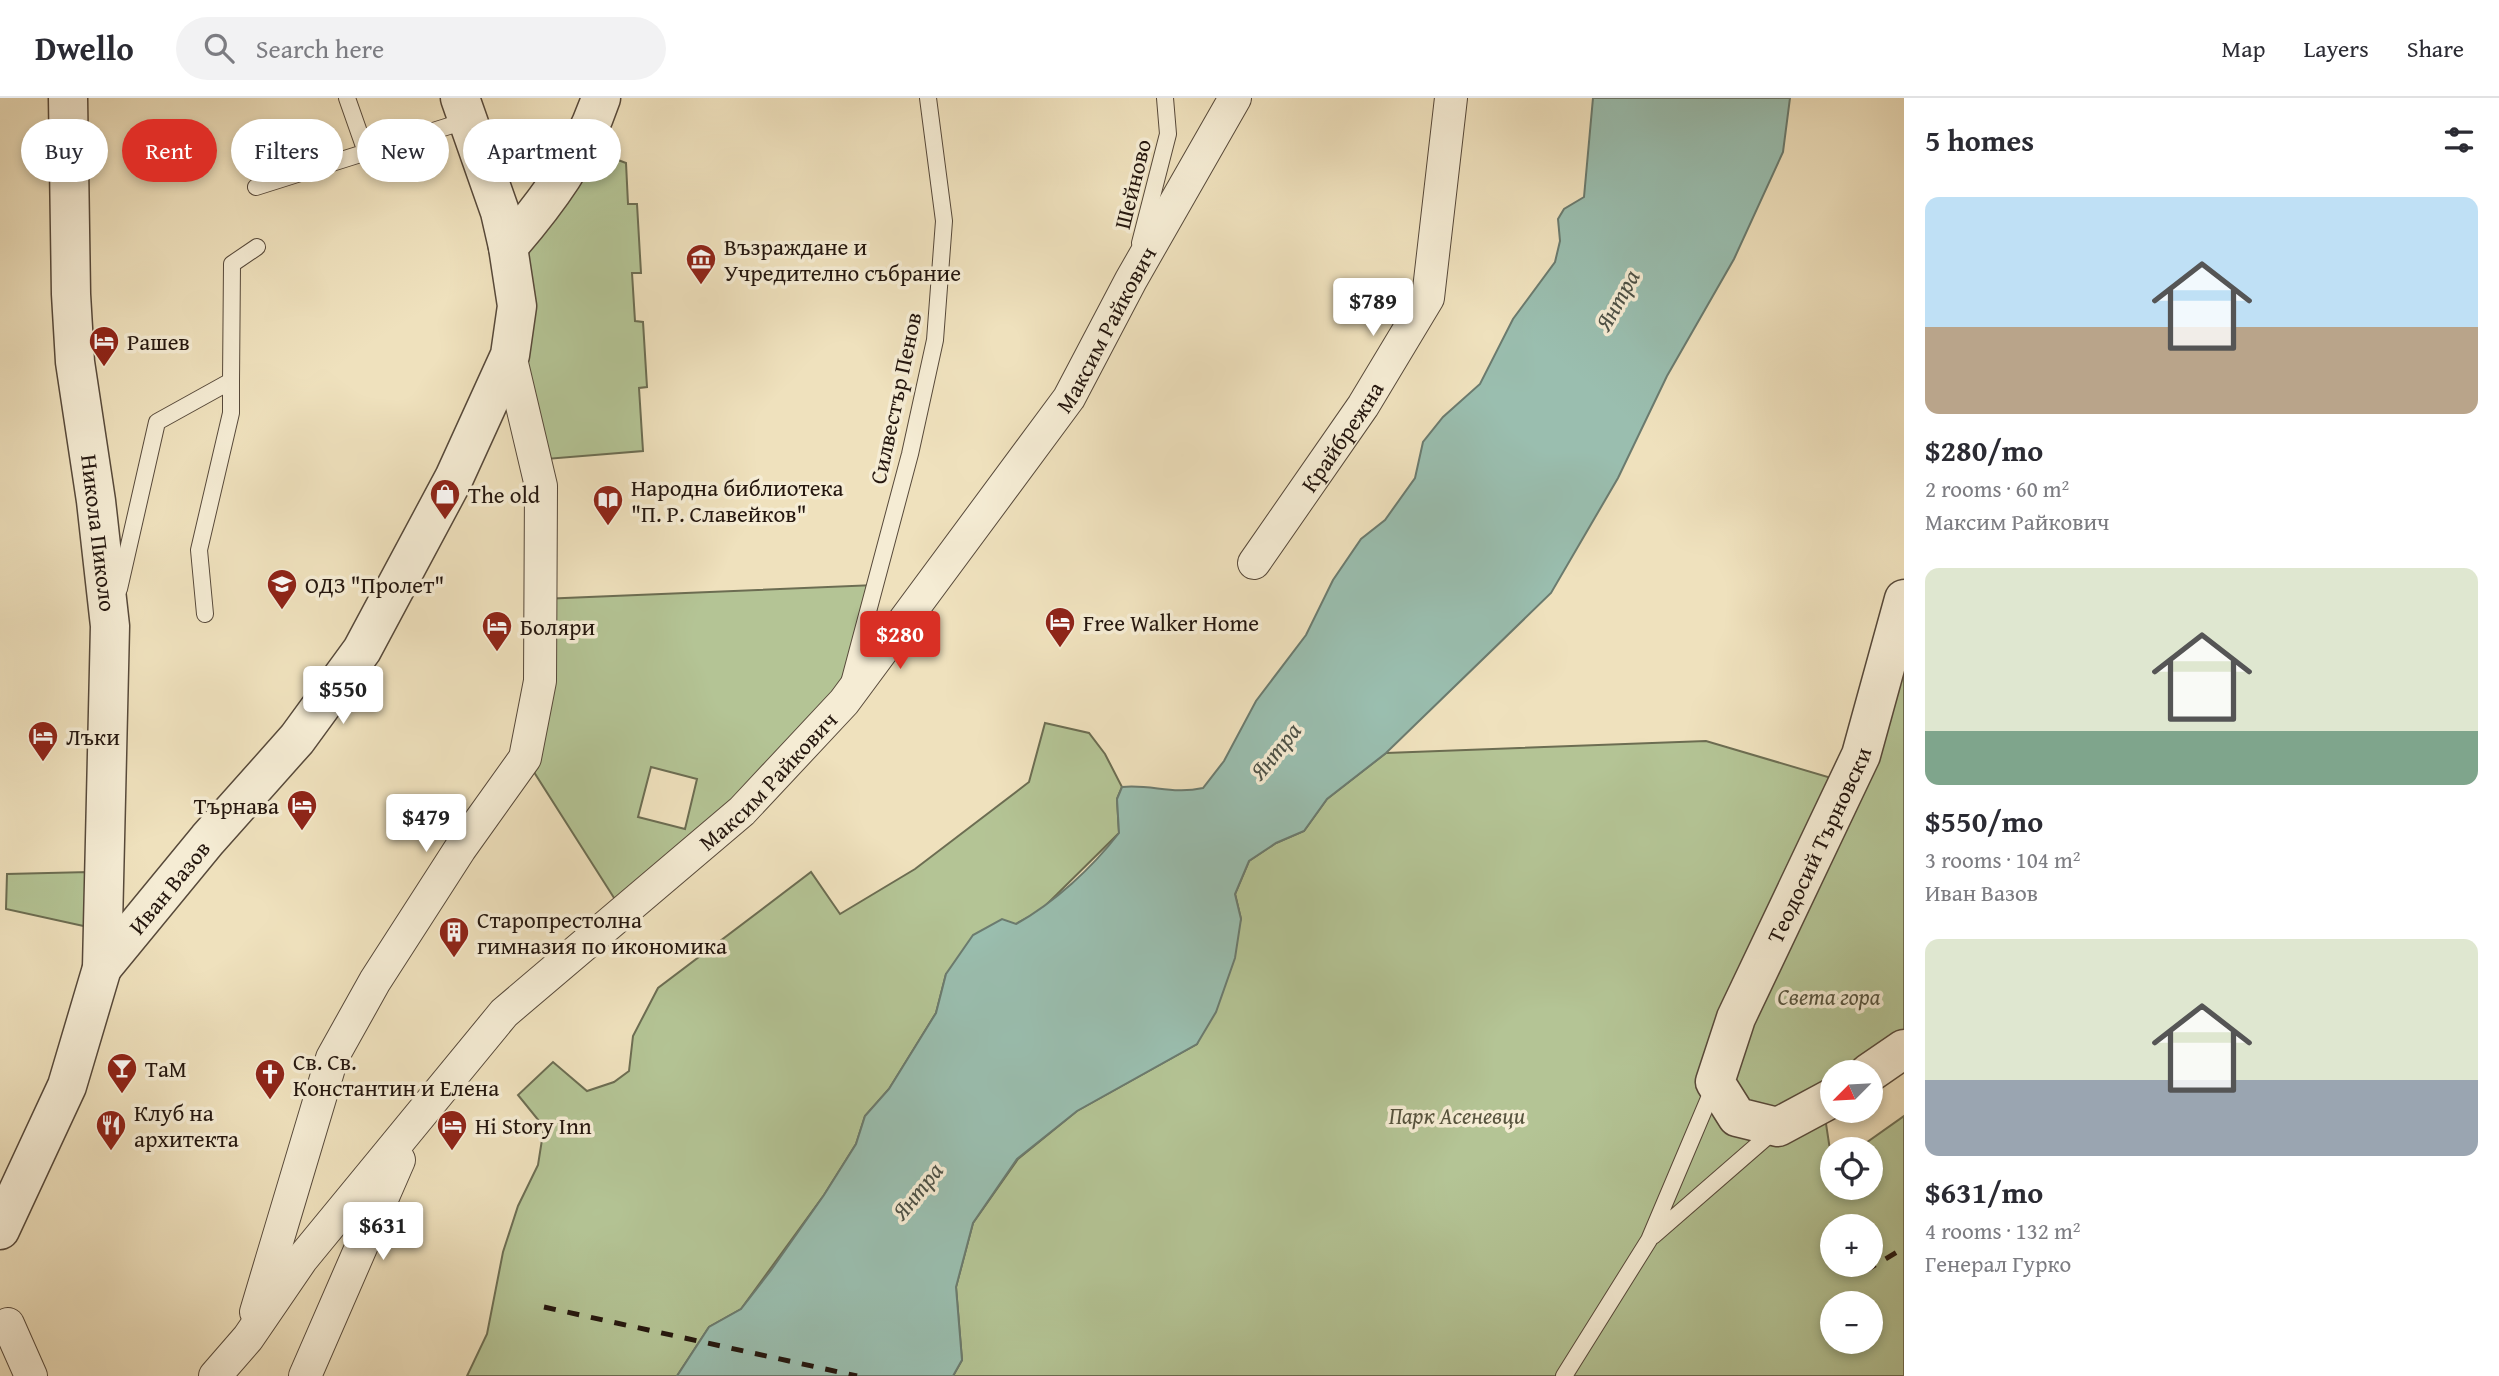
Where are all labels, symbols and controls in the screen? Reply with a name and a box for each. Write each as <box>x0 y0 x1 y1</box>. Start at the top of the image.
search box <box>176 17 666 80</box>
text: Dwello <box>35 24 134 72</box>
icon: search <box>200 29 238 67</box>
text: Search here <box>256 29 384 68</box>
text: Map <box>2222 31 2265 66</box>
text: Layers <box>2303 31 2369 66</box>
text: Share <box>2407 31 2464 66</box>
text: 5 homes <box>1925 118 2034 162</box>
chip: Buy <box>21 119 108 182</box>
chip: Rent <box>122 119 217 182</box>
chip: Filters <box>231 119 343 182</box>
chip: New <box>357 119 449 182</box>
chip: Apartment <box>463 119 621 182</box>
icon: filters <box>2440 121 2478 159</box>
street label: Шейново <box>1105 135 1159 233</box>
place label: Възраждане и Учредително събрание <box>724 230 961 289</box>
street label: Максим Райкович <box>1047 240 1164 419</box>
museum icon: Възраждане и Учредително събрание <box>684 242 718 286</box>
icon: home <box>2139 243 2265 369</box>
water label: Янтра <box>1585 263 1648 338</box>
pin: $789 <box>1332 278 1414 338</box>
text: $789 <box>1349 284 1397 317</box>
street label: Силвестър Пенов <box>861 309 929 487</box>
hotel icon: Рашев <box>87 324 121 368</box>
place label: Рашев <box>127 325 190 358</box>
street label: Крайбрежна <box>1292 375 1391 498</box>
text: $280/mo <box>1925 428 2043 472</box>
street label: Никола Пиколо <box>73 453 125 613</box>
place label: Народна библиотека "П. Р. Славейков" <box>631 471 843 530</box>
text: 2 rooms · 60 m² <box>1925 472 2069 505</box>
shop icon: The old <box>428 477 462 521</box>
place label: The old <box>468 478 541 511</box>
library icon: Народна библиотека "П. Р. Славейков" <box>591 483 625 527</box>
text: Максим Райкович <box>1925 505 2109 538</box>
school or university icon: ОДЗ "Пролет" <box>265 567 299 611</box>
place label: ОДЗ "Пролет" <box>305 568 444 601</box>
hotel icon: Free Walker Home <box>1043 605 1077 649</box>
place label: Free Walker Home <box>1083 606 1259 639</box>
hotel icon: Боляри <box>480 609 514 653</box>
place label: Боляри <box>520 610 595 643</box>
pin: $280 <box>859 612 941 671</box>
icon: home <box>2139 614 2265 740</box>
text: $280 <box>876 617 924 650</box>
pin: $550 <box>302 666 384 726</box>
text: $550 <box>319 672 367 705</box>
street label: Максим Райкович <box>691 704 844 858</box>
water label: Янтра <box>1240 715 1309 788</box>
hotel icon: Лъки <box>26 719 60 763</box>
place label: Лъки <box>66 720 120 753</box>
street label: Теодосий Търновски <box>1758 743 1879 948</box>
hotel icon: Търнава <box>285 788 319 832</box>
place label: Търнава <box>194 789 279 822</box>
pin: $479 <box>385 794 467 854</box>
text: $550/mo <box>1925 799 2043 843</box>
text: $479 <box>402 800 450 833</box>
street label: Иван Вазов <box>120 833 217 941</box>
text: 3 rooms · 104 m² <box>1925 843 2080 876</box>
text: Иван Вазов <box>1925 876 2038 909</box>
place label: Старопрестолна гимназия по икономика <box>477 903 727 962</box>
building icon: Старопрестолна гимназия по икономика <box>437 915 471 959</box>
park label: Света гора <box>1778 980 1881 1013</box>
icon: home <box>2139 985 2265 1111</box>
place label: Св. Св. Константин и Елена <box>293 1045 499 1104</box>
bar icon: ТаМ <box>105 1051 139 1095</box>
place label: ТаМ <box>145 1052 187 1085</box>
church icon: Св. Св. Константин и Елена <box>253 1057 287 1101</box>
north arrow <box>1820 1060 1883 1124</box>
map controls <box>1820 1060 1883 1354</box>
place label: Клуб на архитекта <box>134 1096 239 1155</box>
park label: Парк Асеневци <box>1389 1099 1526 1132</box>
restaurant icon: Клуб на архитекта <box>94 1108 128 1152</box>
hotel icon: Hi Story Inn <box>435 1108 469 1152</box>
place label: Hi Story Inn <box>475 1109 592 1142</box>
button: locate <box>1820 1137 1883 1200</box>
water label: Янтра <box>882 1155 951 1228</box>
text: $631/mo <box>1925 1170 2043 1214</box>
pin: $631 <box>342 1202 424 1262</box>
text: $631 <box>359 1208 407 1241</box>
button: + <box>1820 1214 1883 1277</box>
text: 4 rooms · 132 m² <box>1925 1214 2080 1247</box>
text: Генерал Гурко <box>1925 1247 2071 1280</box>
button: − <box>1820 1291 1883 1354</box>

